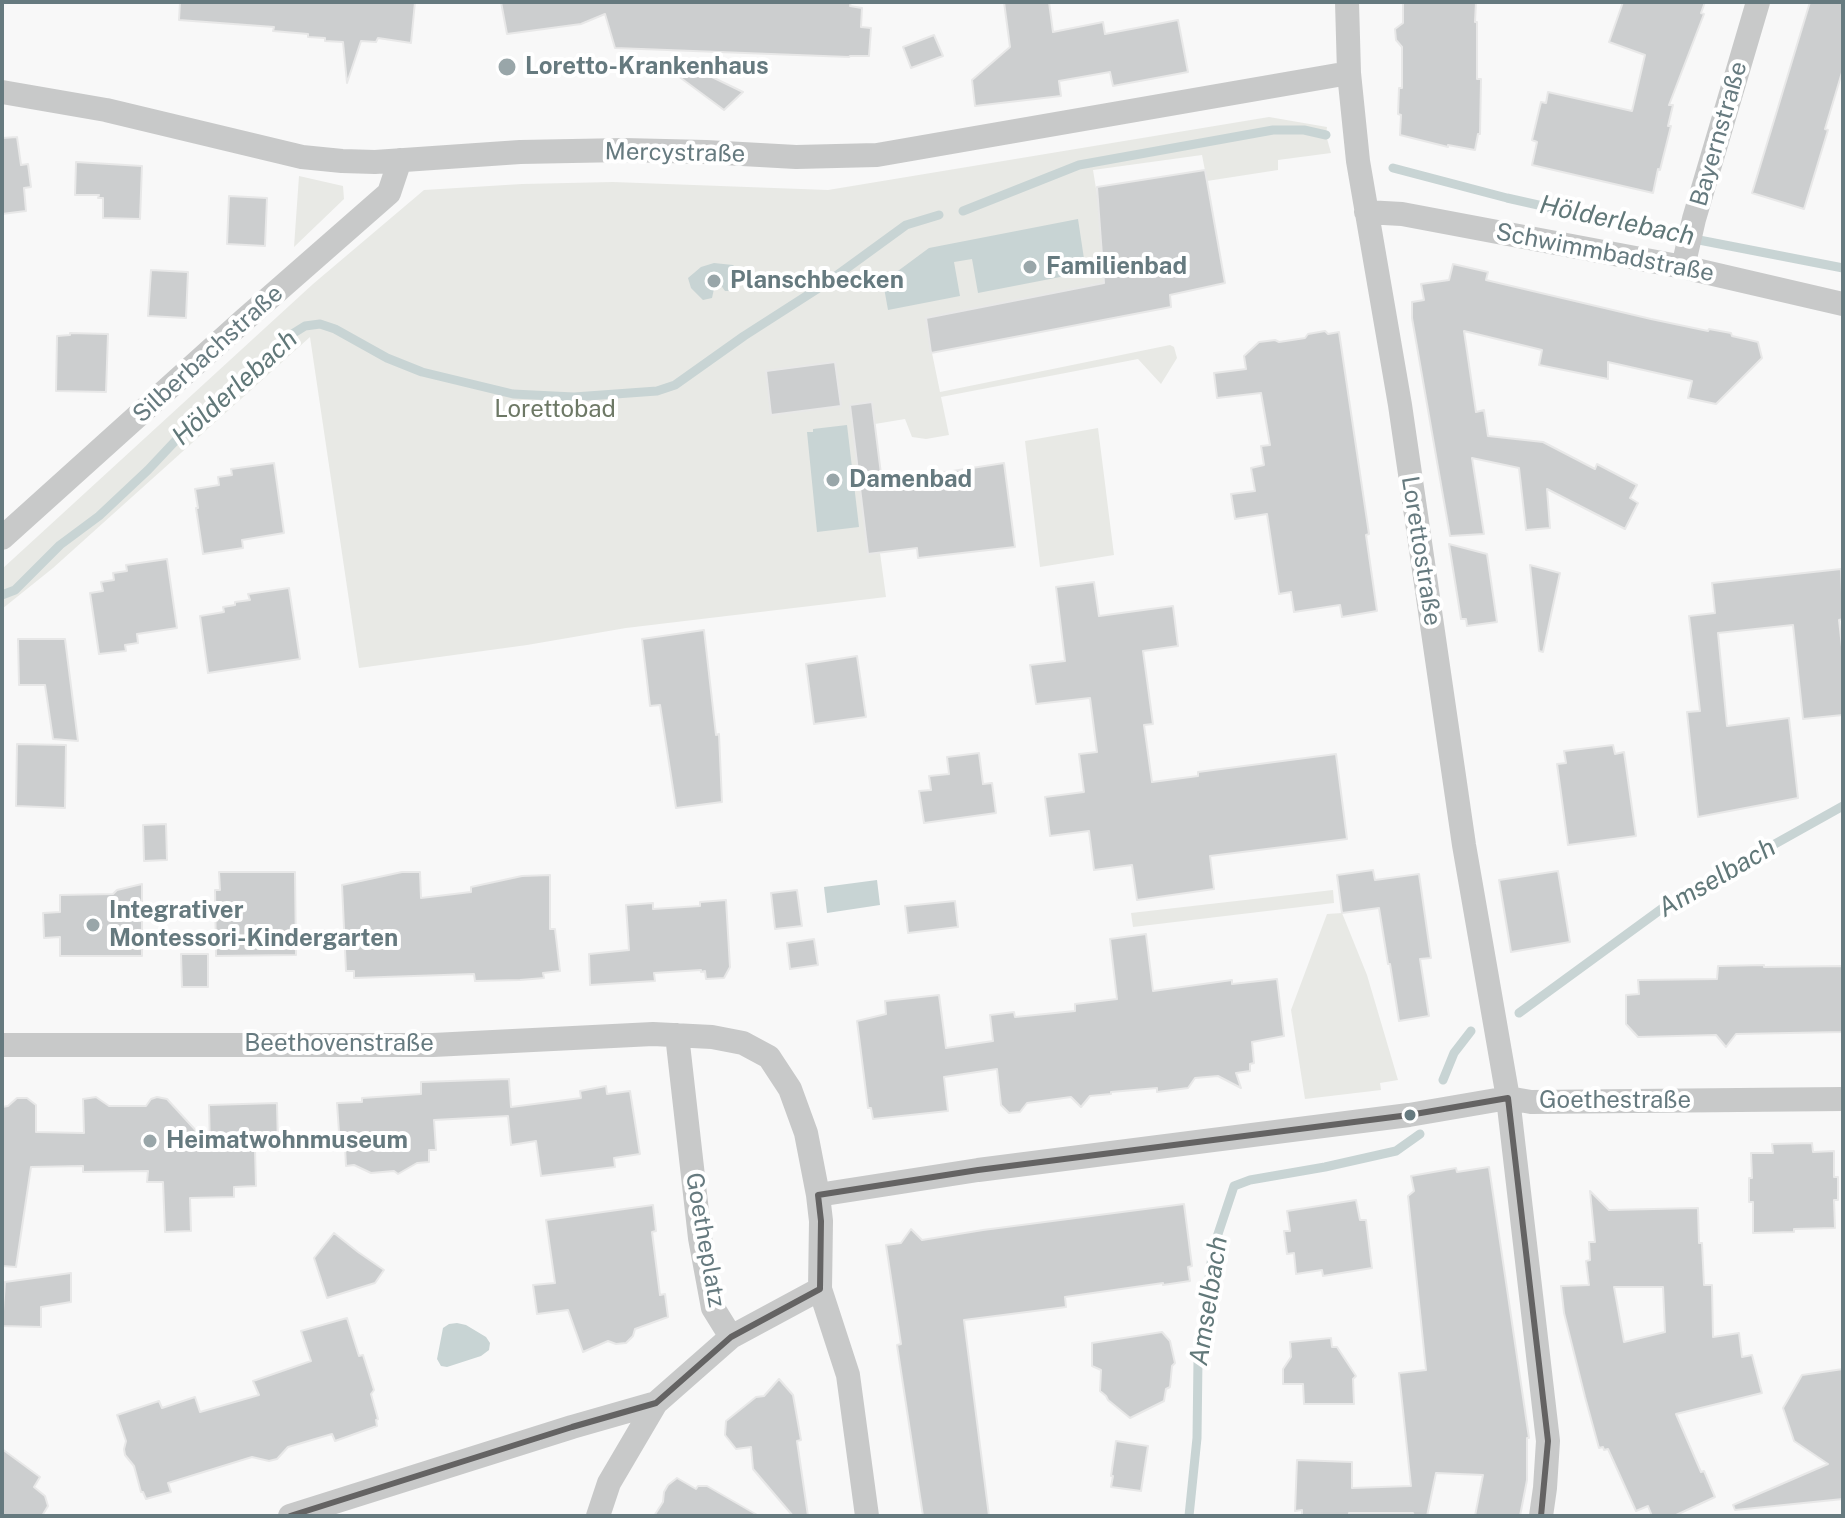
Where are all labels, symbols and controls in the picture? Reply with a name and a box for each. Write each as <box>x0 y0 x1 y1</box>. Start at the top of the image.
place label: Loretto-Krankenhaus <box>525 53 769 81</box>
marker: Loretto-Krankenhaus <box>496 56 518 78</box>
street label: Bayernstraße <box>1685 58 1753 210</box>
street label: Mercystraße <box>605 137 745 169</box>
water label: Hölderlebach <box>1537 189 1697 253</box>
street label: Schwimmbadstraße <box>1493 218 1717 288</box>
place label: Familienbad <box>1046 253 1187 281</box>
marker: Familienbad <box>1021 258 1039 276</box>
place label: Planschbecken <box>730 267 904 295</box>
marker: Planschbecken <box>705 272 723 290</box>
street label: Silberbachstraße <box>127 279 289 429</box>
water label: Hölderlebach <box>166 324 304 452</box>
park label: Lorettobad <box>494 396 616 424</box>
place label: Damenbad <box>849 466 972 494</box>
marker: Damenbad <box>824 471 842 489</box>
street label: Lorettostraße <box>1395 474 1447 628</box>
water label: Amselbach <box>1653 832 1781 924</box>
place label: Integrativer Montessori-Kindergarten <box>109 897 398 953</box>
marker: Integrativer Montessori-Kindergarten <box>84 916 102 934</box>
street label: Beethovenstraße <box>244 1030 434 1058</box>
street label: Goethestraße <box>1539 1087 1691 1115</box>
unlabelled marker <box>1402 1107 1418 1123</box>
place label: Heimatwohnmuseum <box>166 1127 408 1155</box>
marker: Heimatwohnmuseum <box>141 1132 159 1150</box>
street label: Goetheplatz <box>679 1171 731 1309</box>
water label: Amselbach <box>1183 1234 1235 1368</box>

